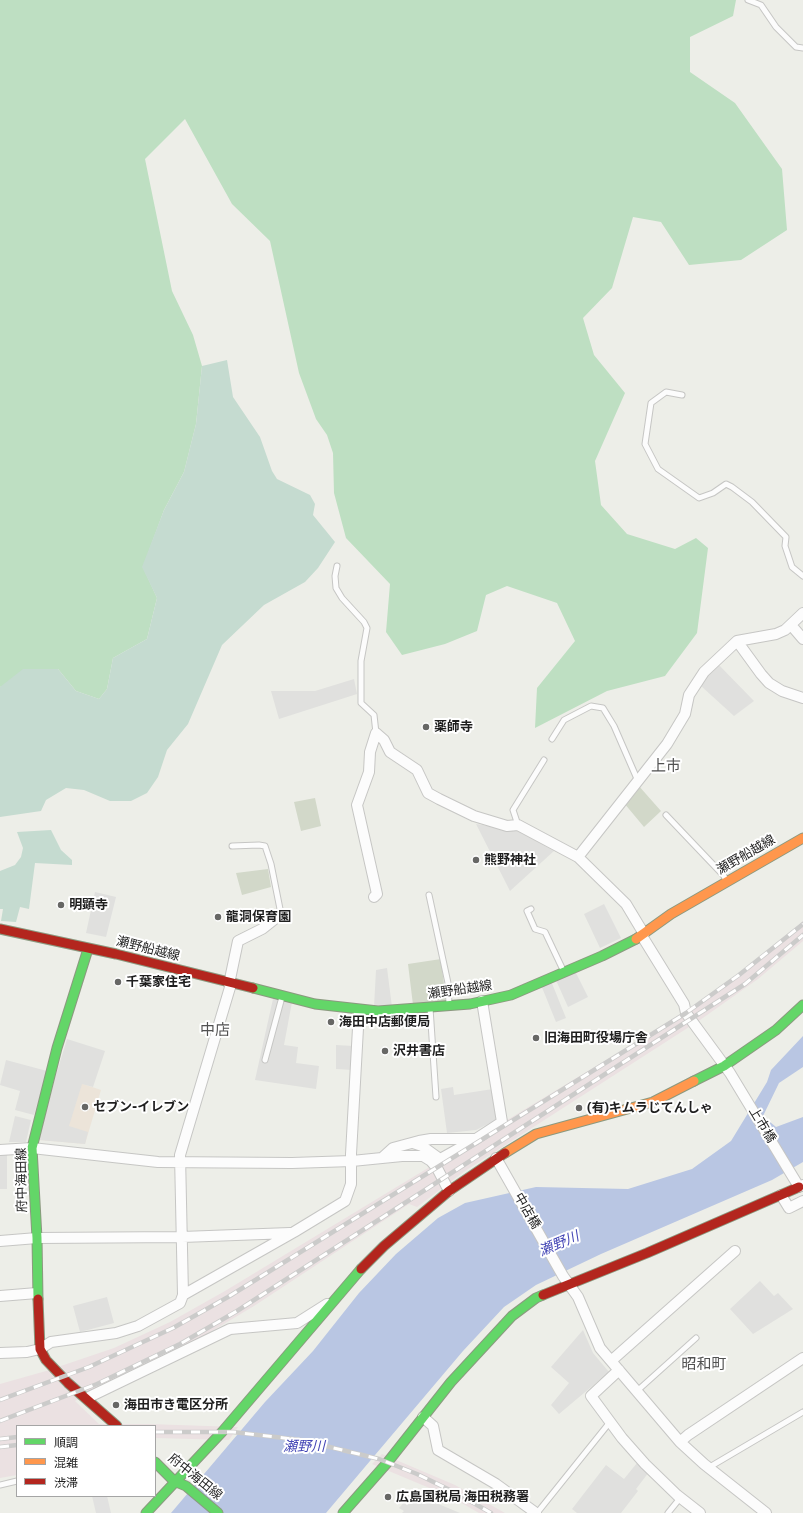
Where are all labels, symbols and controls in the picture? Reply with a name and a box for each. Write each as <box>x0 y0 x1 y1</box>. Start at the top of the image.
place label: 薬師寺 <box>434 719 473 735</box>
marker: 薬師寺 <box>421 722 431 732</box>
district label: 上市 <box>651 758 681 776</box>
street label: 瀬野船越線 <box>714 832 778 878</box>
place label: 熊野神社 <box>484 852 536 868</box>
marker: 熊野神社 <box>471 855 481 865</box>
place label: 明顕寺 <box>69 897 108 913</box>
marker: 明顕寺 <box>56 900 66 910</box>
place label: 龍洞保育園 <box>226 909 291 925</box>
marker: 龍洞保育園 <box>213 912 223 922</box>
street label: 瀬野船越線 <box>115 934 181 964</box>
place label: 千葉家住宅 <box>126 974 191 990</box>
marker: 千葉家住宅 <box>113 977 123 987</box>
street label: 瀬野船越線 <box>427 978 493 1002</box>
place label: 海田中店郵便局 <box>339 1014 430 1030</box>
marker: 海田中店郵便局 <box>326 1017 336 1027</box>
district label: 中店 <box>200 1022 230 1040</box>
place label: 旧海田町役場庁舎 <box>544 1030 648 1046</box>
marker: 旧海田町役場庁舎 <box>531 1033 541 1043</box>
place label: 沢井書店 <box>393 1043 445 1059</box>
marker: 沢井書店 <box>380 1046 390 1056</box>
place label: セブン-イレブン <box>93 1099 189 1115</box>
place label: (有)キムラじてんしゃ <box>587 1100 713 1116</box>
marker: セブン-イレブン <box>80 1102 90 1112</box>
marker: (有)キムラじてんしゃ <box>574 1103 584 1113</box>
street label: 上市橋 <box>745 1104 779 1146</box>
street label: 府中海田線 <box>14 1147 30 1213</box>
street label: 中店橋 <box>510 1190 544 1232</box>
water label: 瀬野川 <box>536 1228 582 1260</box>
district label: 昭和町 <box>682 1356 726 1374</box>
place label: 海田市き電区分所 <box>124 1397 228 1413</box>
marker: 海田市き電区分所 <box>111 1400 121 1410</box>
legend <box>16 1425 156 1497</box>
text: 順調 <box>54 1435 78 1450</box>
water label: 瀬野川 <box>283 1439 325 1455</box>
street label: 府中海田線 <box>165 1450 225 1504</box>
text: 混雑 <box>54 1455 78 1470</box>
text: 渋滞 <box>54 1475 78 1490</box>
place label: 広島国税局 海田税務署 <box>396 1489 529 1505</box>
marker: 広島国税局 海田税務署 <box>383 1492 393 1502</box>

